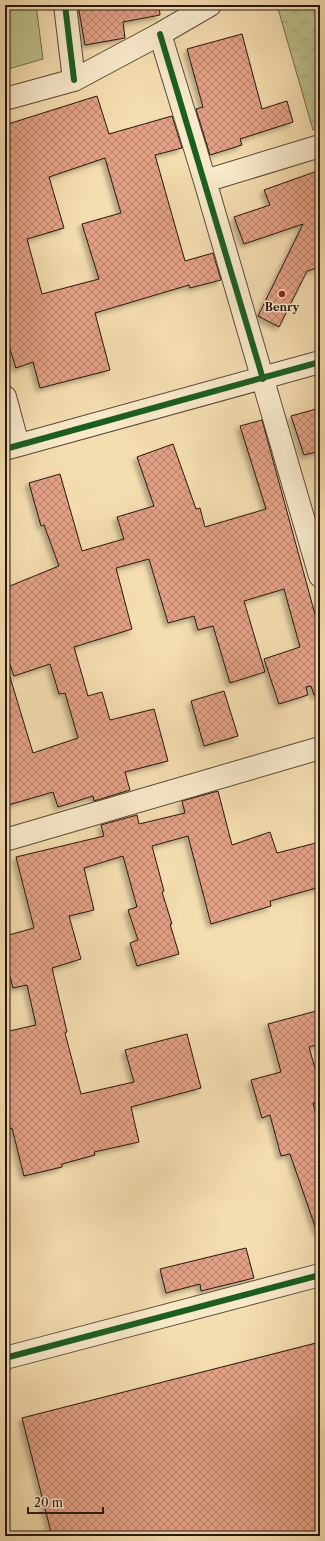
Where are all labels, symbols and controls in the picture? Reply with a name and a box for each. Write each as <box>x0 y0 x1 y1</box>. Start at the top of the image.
marker: Benry <box>277 289 287 299</box>
place label: Benry <box>265 300 299 314</box>
scale bar <box>28 1489 103 1515</box>
text: 20 m <box>34 1495 63 1510</box>

